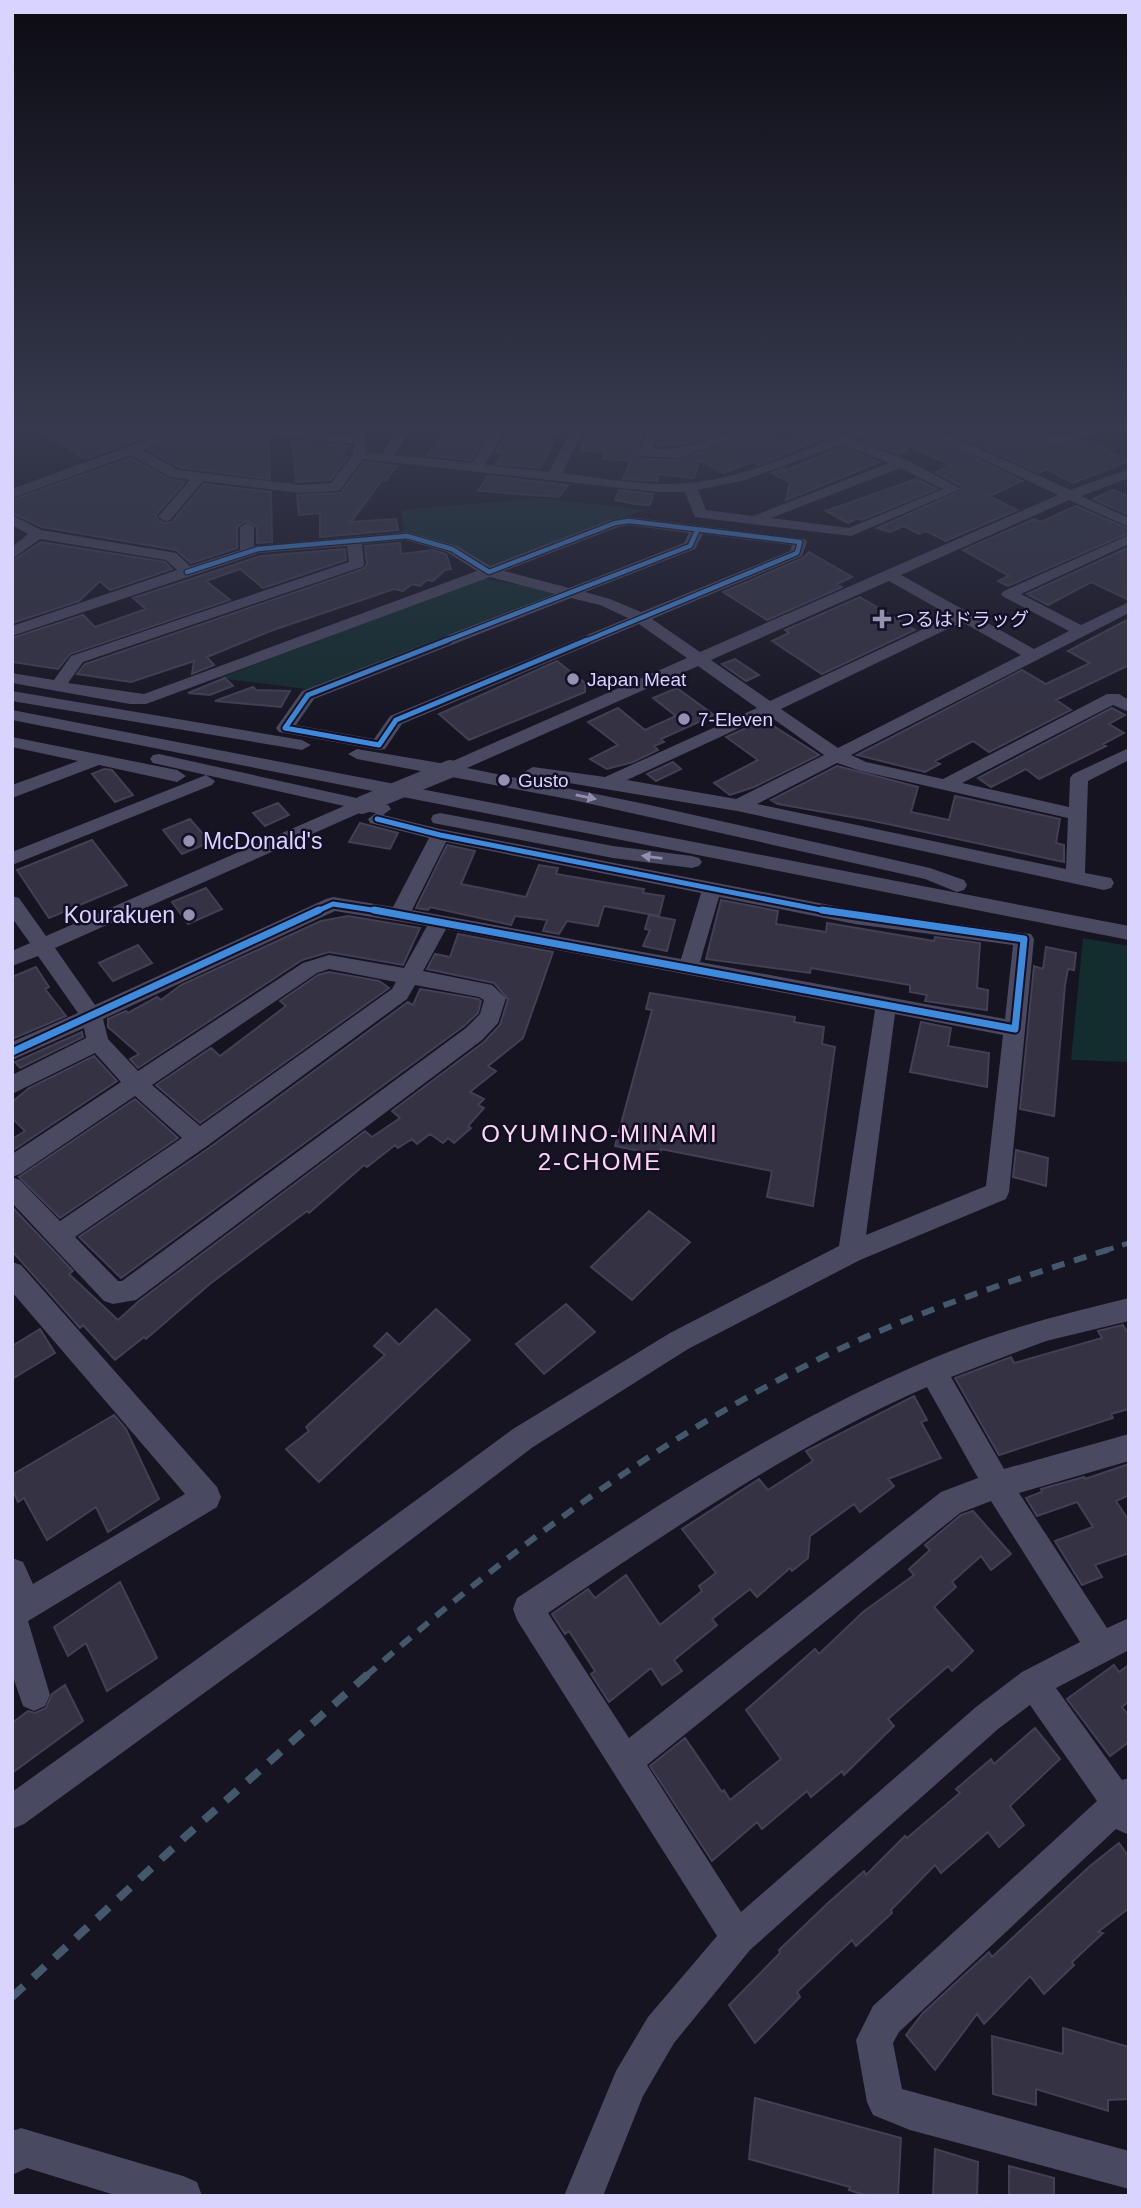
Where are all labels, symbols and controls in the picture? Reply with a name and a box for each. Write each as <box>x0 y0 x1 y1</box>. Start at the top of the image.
place label: つるはドラッグ <box>896 609 1029 630</box>
marker: つるはドラッグ <box>874 611 890 627</box>
place label: Japan Meat <box>587 669 687 690</box>
marker: Japan Meat <box>565 671 581 687</box>
place label: 7-Eleven <box>698 709 773 730</box>
marker: 7-Eleven <box>676 711 692 727</box>
place label: Gusto <box>518 770 569 791</box>
marker: Gusto <box>496 772 512 788</box>
one-way arrow <box>575 792 597 803</box>
place label: McDonald's <box>203 828 322 854</box>
marker: McDonald's <box>181 833 197 849</box>
one-way arrow <box>641 851 663 862</box>
place label: Kourakuen <box>64 902 175 928</box>
marker: Kourakuen <box>181 907 197 923</box>
district label: OYUMINO-MINAMI 2-CHOME <box>481 1120 719 1175</box>

